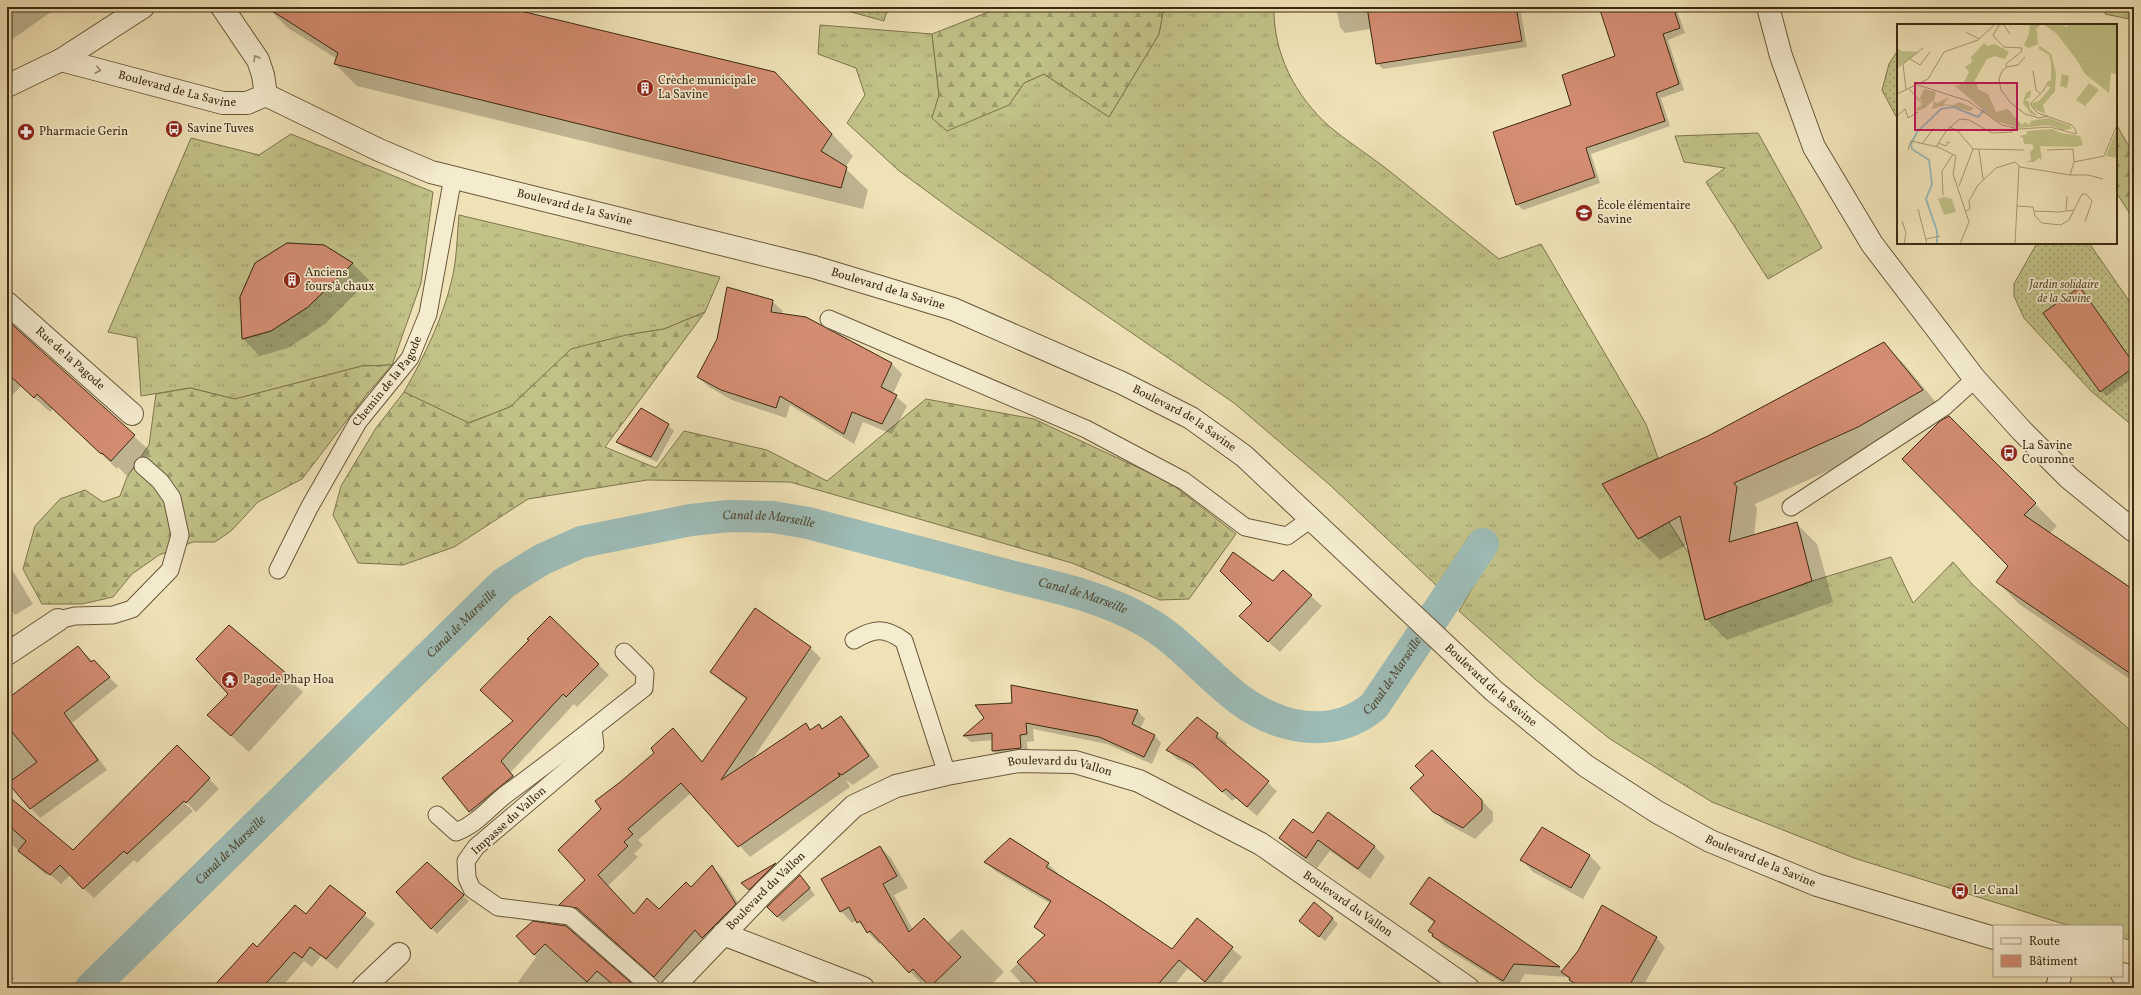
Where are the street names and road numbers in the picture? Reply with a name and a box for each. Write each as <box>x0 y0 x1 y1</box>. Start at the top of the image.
street label: Boulevard de La Savine <box>116 67 236 111</box>
street label: Boulevard de la Savine <box>515 186 634 230</box>
street label: Boulevard de la Savine <box>829 265 947 314</box>
street label: Rue de la Pagode <box>32 324 108 394</box>
street label: Chemin de la Pagode <box>349 333 426 429</box>
street label: Boulevard de la Savine <box>1129 381 1239 456</box>
street label: Boulevard de la Savine <box>1441 640 1540 731</box>
street label: Boulevard du Vallon <box>1006 753 1114 781</box>
street label: Impasse du Vallon <box>468 783 550 859</box>
street label: Boulevard de la Savine <box>1702 832 1818 892</box>
street label: Boulevard du Vallon <box>723 848 809 934</box>
street label: Boulevard du Vallon <box>1299 867 1396 941</box>

